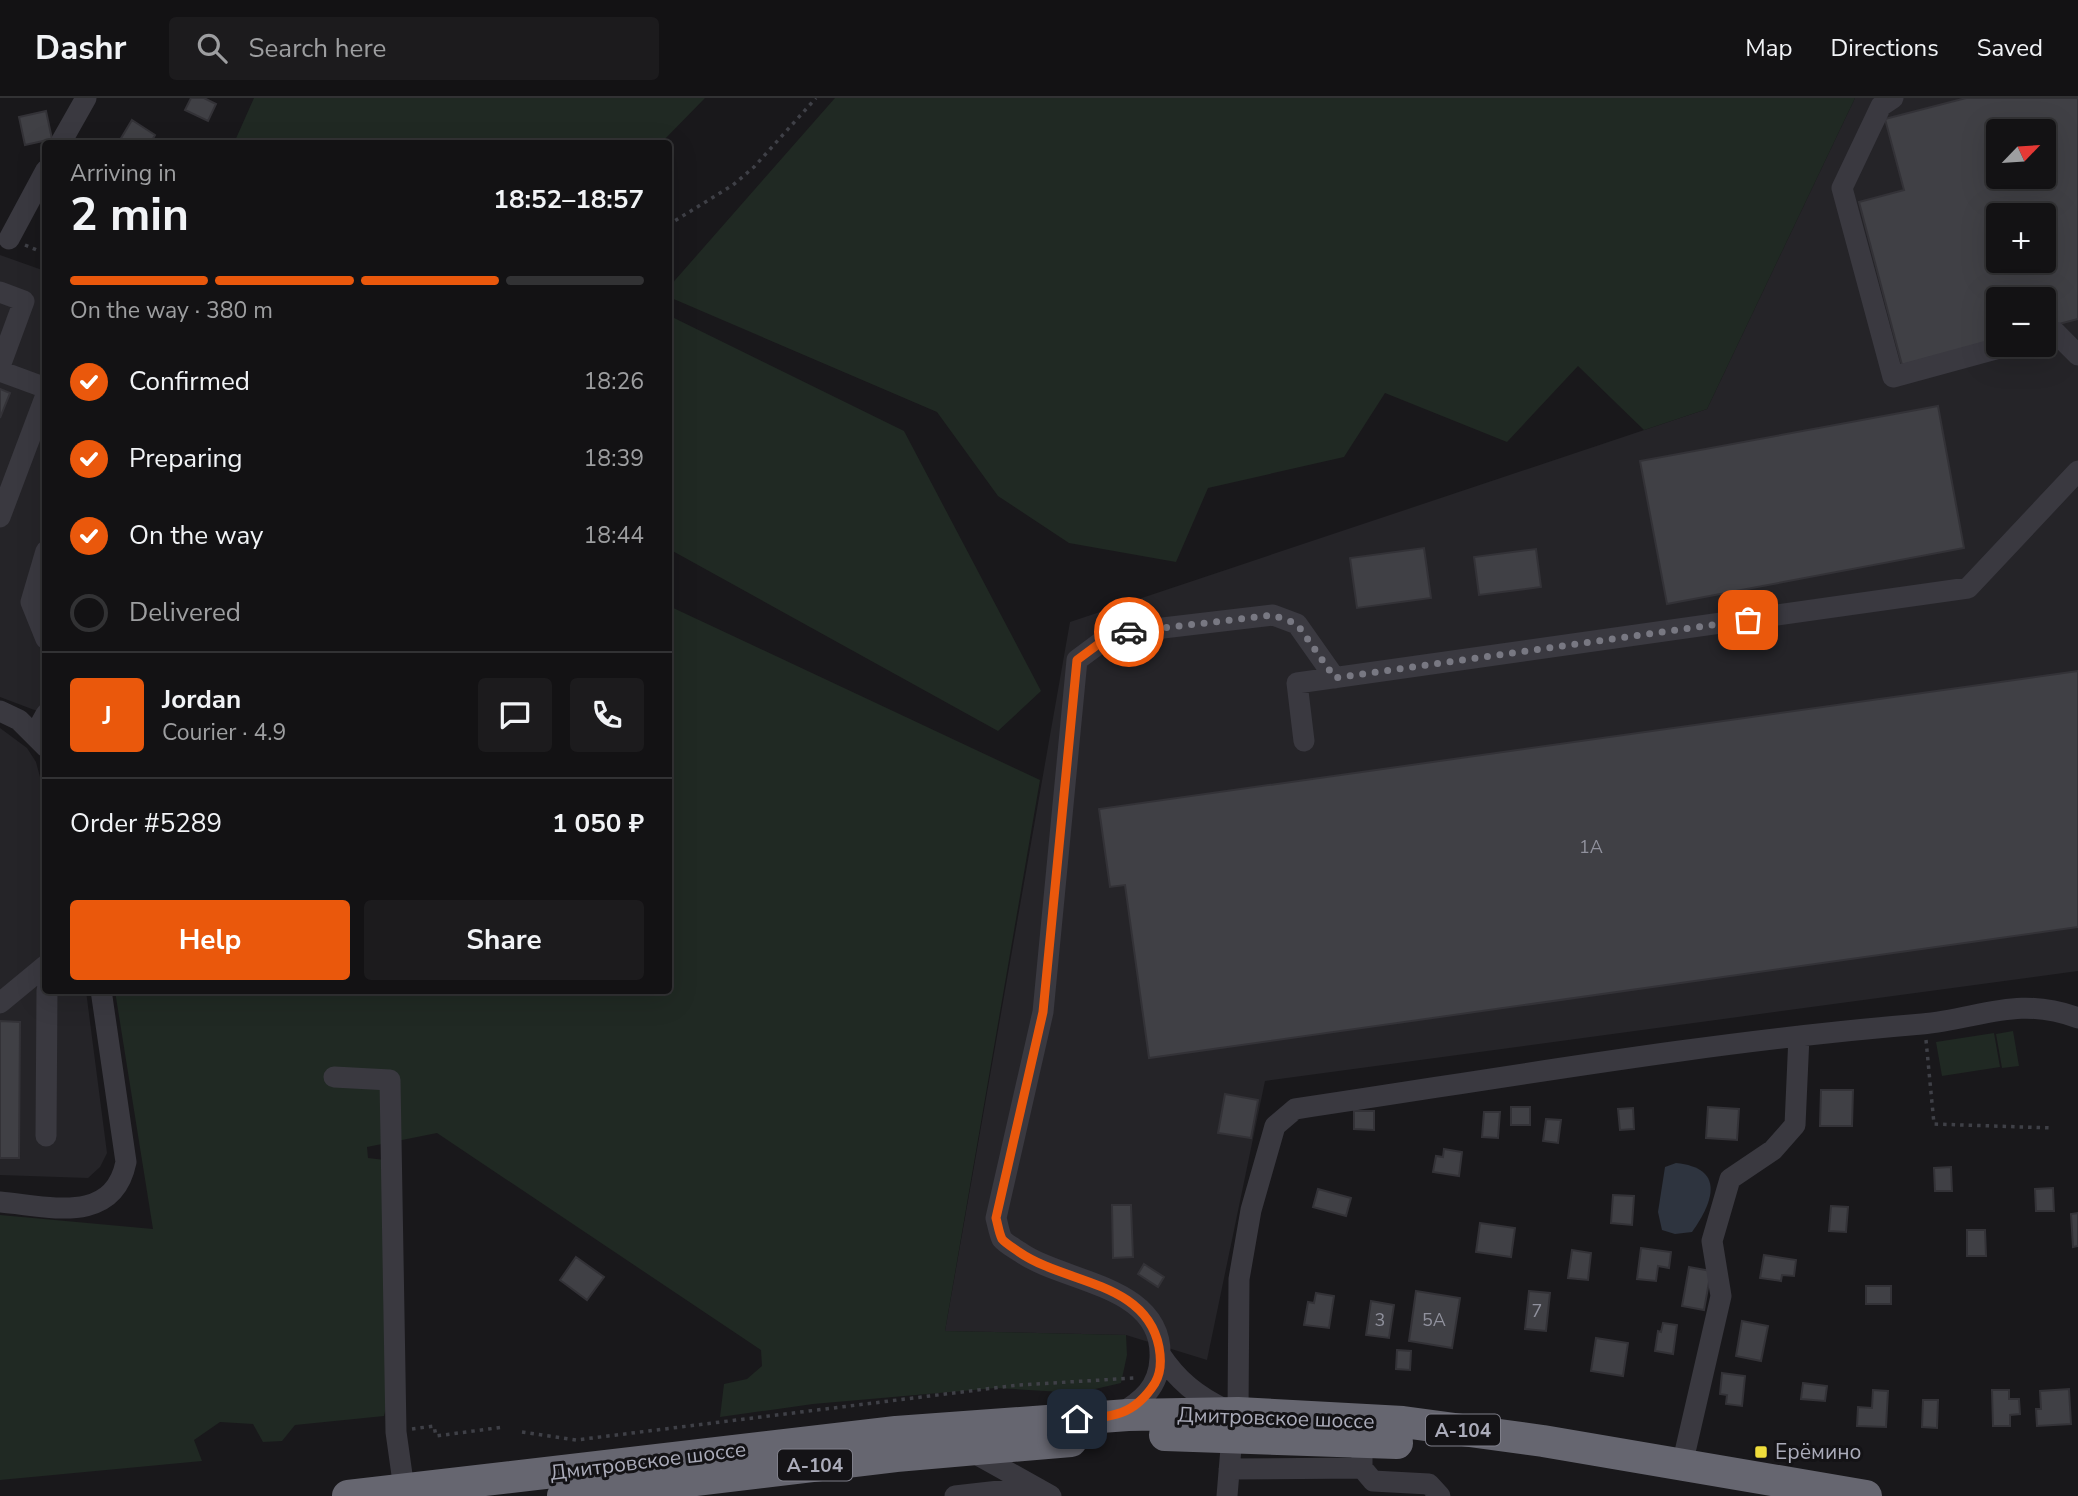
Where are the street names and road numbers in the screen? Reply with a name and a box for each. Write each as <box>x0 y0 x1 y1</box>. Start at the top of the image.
street label: Дмитровское шоссе <box>1177 1401 1375 1435</box>
road number: А-104 <box>1426 1414 1500 1446</box>
street label: Дмитровское шоссе <box>548 1435 748 1487</box>
road number: А-104 <box>778 1450 852 1480</box>

